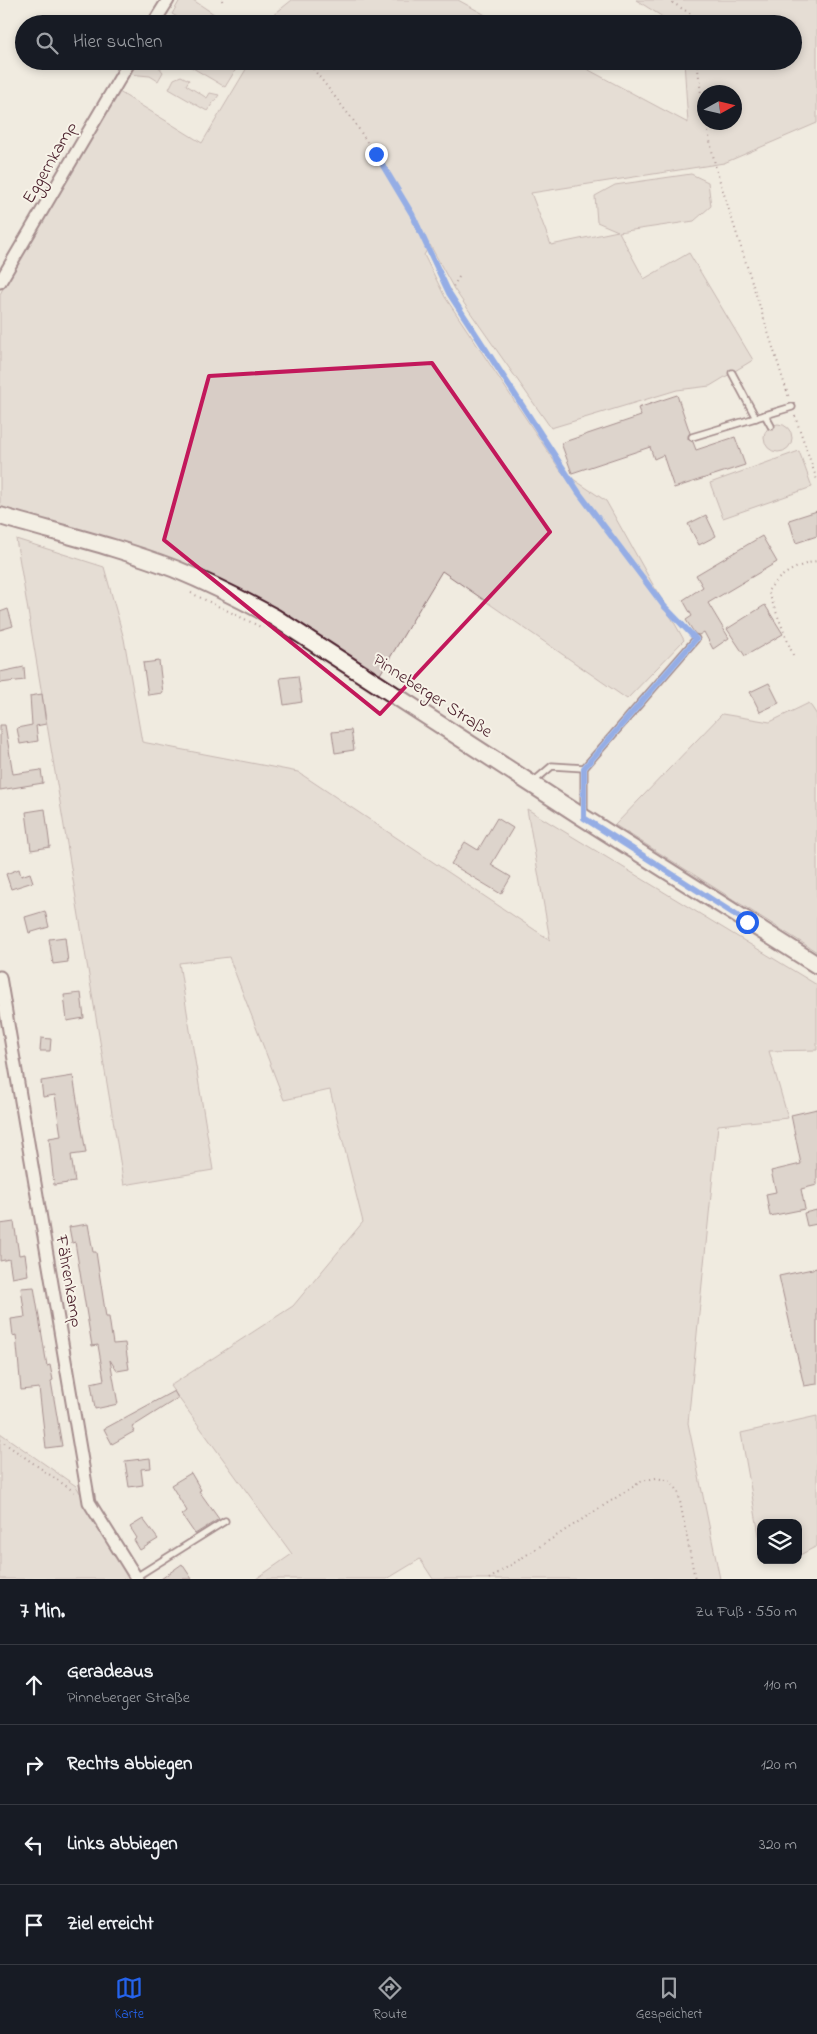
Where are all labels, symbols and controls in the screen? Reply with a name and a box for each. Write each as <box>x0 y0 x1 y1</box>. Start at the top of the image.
search box <box>15 15 802 70</box>
icon: search <box>33 29 61 57</box>
text: Hier suchen <box>73 29 162 56</box>
north arrow <box>697 85 742 130</box>
street label: Eggernkamp <box>17 117 86 209</box>
route end <box>365 143 388 166</box>
street label: Pinneberger Straße <box>366 648 498 747</box>
route start <box>736 911 759 934</box>
street label: Fährenkamp <box>47 1232 89 1330</box>
map controls <box>757 1519 802 1564</box>
button: layers <box>757 1519 802 1564</box>
text: 7 Min. <box>20 1597 65 1627</box>
text: Zu Fuß · 550 m <box>695 1600 797 1624</box>
text: Geradeaus <box>67 1659 154 1686</box>
icon: ahead <box>20 1671 48 1699</box>
text: 110 m <box>763 1673 797 1697</box>
text: Pinneberger Straße <box>67 1686 190 1710</box>
icon: right <box>20 1751 48 1779</box>
text: Rechts abbiegen <box>67 1751 192 1778</box>
text: 120 m <box>761 1753 797 1777</box>
icon: left <box>20 1831 48 1859</box>
text: Links abbiegen <box>67 1831 178 1858</box>
text: 320 m <box>759 1833 797 1857</box>
icon: arrive <box>20 1911 48 1939</box>
text: Ziel erreicht <box>67 1911 154 1938</box>
tab: Karte <box>114 1974 144 2025</box>
tab: Route <box>373 1974 407 2025</box>
tab: Gespeichert <box>636 1974 703 2025</box>

